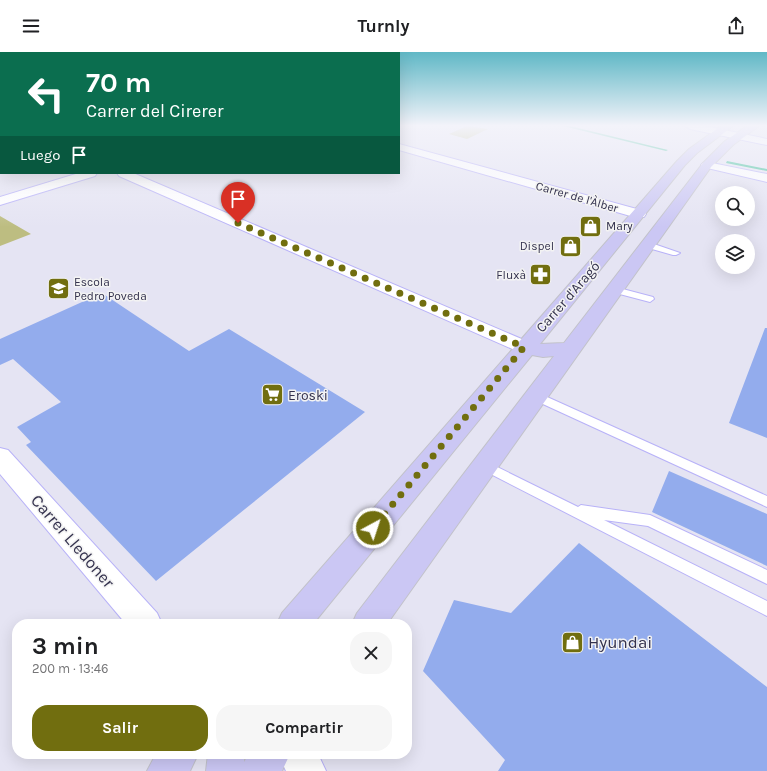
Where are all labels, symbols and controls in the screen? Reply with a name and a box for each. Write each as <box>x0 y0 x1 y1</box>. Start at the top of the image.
icon: menu <box>20 15 42 37</box>
text: Turnly <box>357 15 410 37</box>
icon: share <box>725 15 747 37</box>
text: 70 m <box>86 66 151 99</box>
icon: left <box>20 68 72 120</box>
text: Carrer del Cirerer <box>86 100 224 122</box>
icon: arrive <box>68 144 90 166</box>
text: Luego <box>20 146 60 164</box>
street label: Carrer de l'Àlber <box>534 178 621 216</box>
pin <box>221 182 255 223</box>
map controls <box>715 186 755 274</box>
button: search <box>715 186 755 226</box>
icon: arrive <box>227 188 249 210</box>
shop icon: Mary <box>577 213 603 239</box>
place label: Mary <box>606 219 633 233</box>
shop icon: Dispel <box>557 233 583 259</box>
button: layers <box>715 234 755 274</box>
place label: Dispel <box>520 239 554 253</box>
street label: Carrer d'Aragó <box>533 258 603 336</box>
pharmacy icon: Fluxà <box>528 262 554 288</box>
place label: Fluxà <box>496 268 526 282</box>
place label: Escola Pedro Poveda <box>74 275 147 303</box>
school or university icon: Escola Pedro Poveda <box>45 276 71 302</box>
supermarket icon: Eroski <box>260 382 286 408</box>
place label: Eroski <box>288 387 328 404</box>
street label: Carrer Lledoner <box>27 490 119 592</box>
position arrow <box>352 507 394 549</box>
shop icon: Hyundai <box>559 629 585 655</box>
text: 3 min <box>32 632 99 660</box>
button: close <box>350 632 392 674</box>
place label: Hyundai <box>588 632 652 652</box>
text: 200 m · 13:46 <box>32 661 108 676</box>
button: Salir <box>32 705 208 751</box>
button: Compartir <box>216 705 392 751</box>

